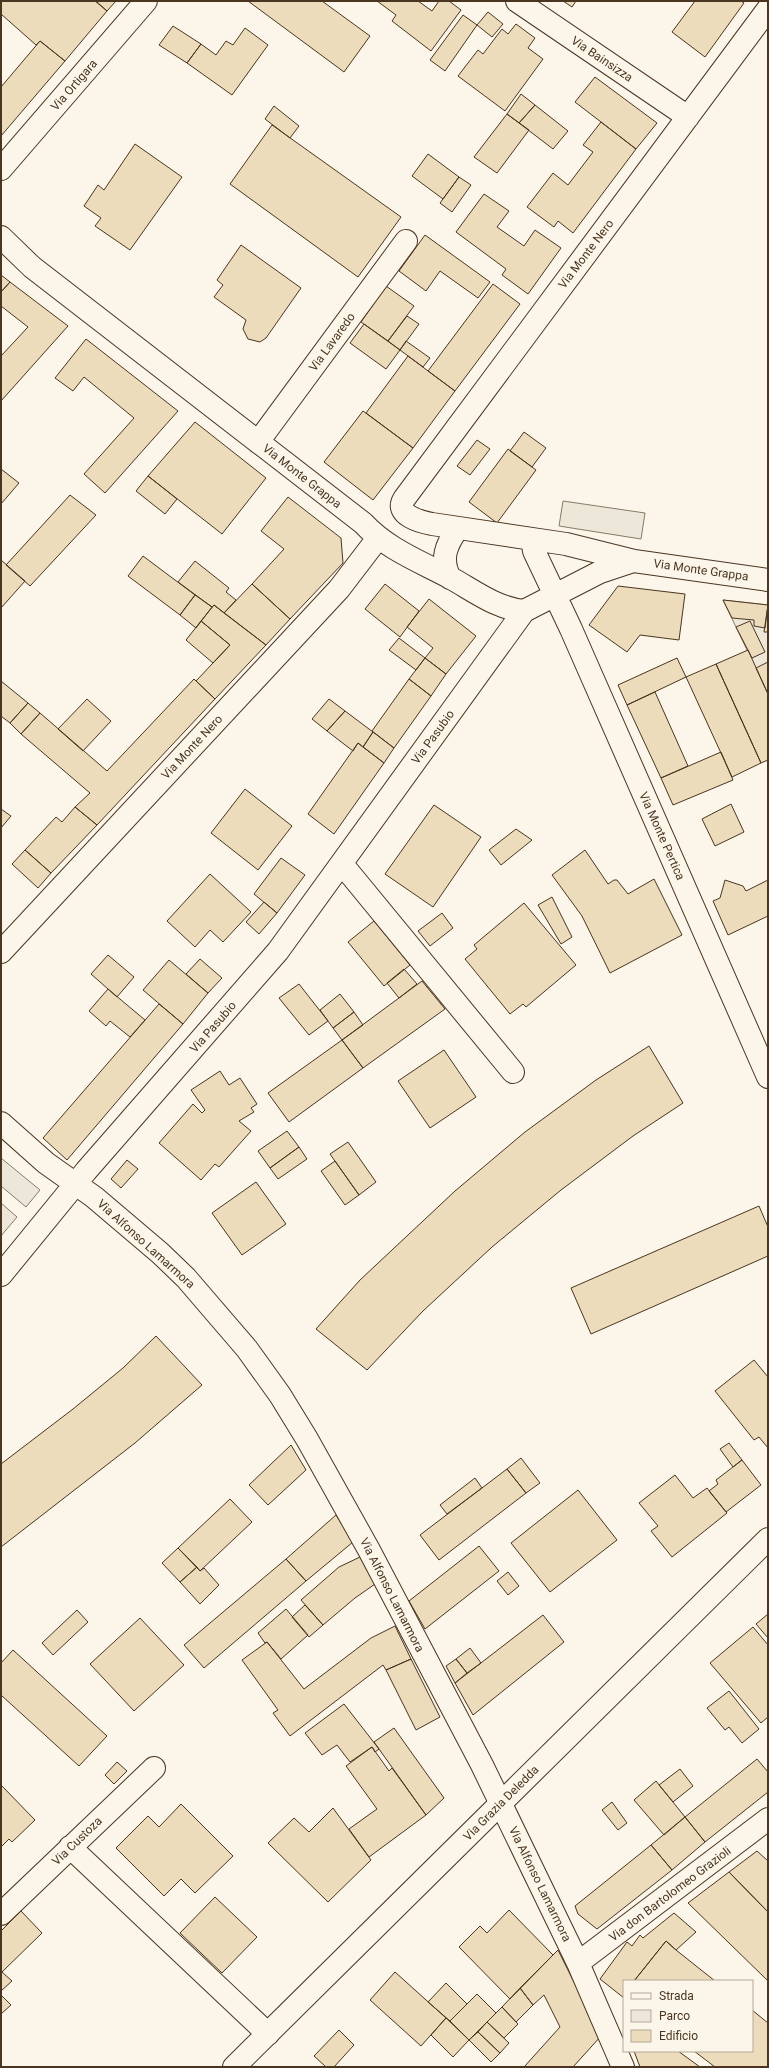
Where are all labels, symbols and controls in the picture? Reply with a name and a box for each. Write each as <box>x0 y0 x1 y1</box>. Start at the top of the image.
street label: Via Bainsizza <box>569 33 635 85</box>
street label: Via Ortigara <box>48 57 100 113</box>
street label: Via Monte Nero <box>555 217 617 291</box>
street label: Via Lavaredo <box>306 310 358 374</box>
street label: Via Monte Grappa <box>260 441 344 511</box>
street label: Via Monte Grappa <box>653 556 749 584</box>
street label: Via Pasubio <box>409 707 457 767</box>
street label: Via Monte Nero <box>159 712 226 782</box>
street label: Via Monte Pertica <box>636 790 688 882</box>
street label: Via Pasubio <box>187 998 239 1056</box>
street label: Via Alfonso Lamarmora <box>94 1197 198 1291</box>
street label: Via Alfonso Lamarmora <box>357 1536 427 1654</box>
street label: Via Grazia Deledda <box>460 1762 542 1844</box>
street label: Via Custoza <box>49 1814 105 1868</box>
street label: Via Alfonso Lamarmora <box>506 1824 574 1944</box>
street label: Via don Bartolomeo Grazioli <box>606 1844 734 1944</box>
legend <box>623 1980 753 2052</box>
text: Strada <box>659 1989 694 2003</box>
text: Parco <box>659 2009 690 2023</box>
text: Edificio <box>659 2029 698 2043</box>

